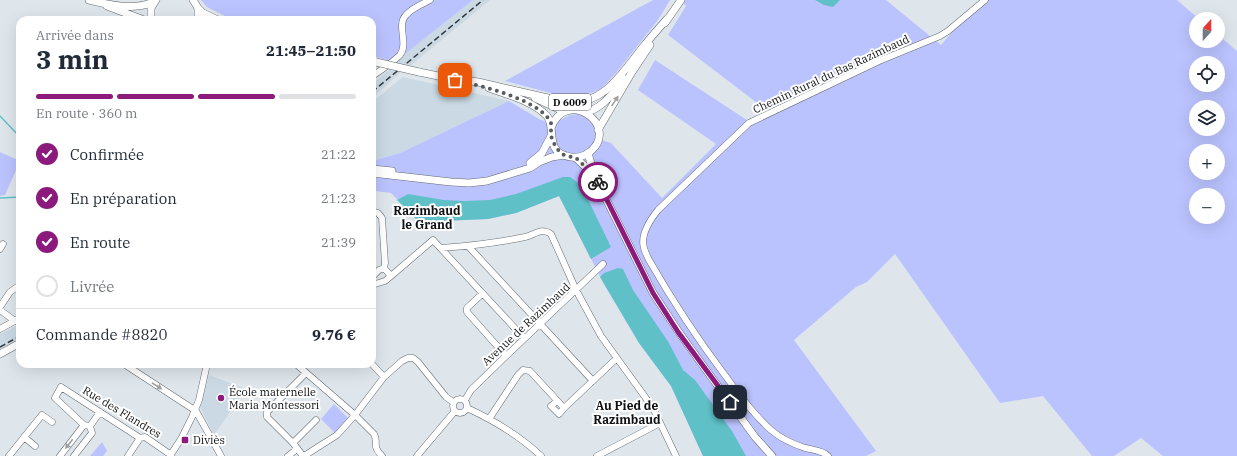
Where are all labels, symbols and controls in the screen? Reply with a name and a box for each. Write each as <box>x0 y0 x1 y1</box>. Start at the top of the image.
north arrow <box>1189 12 1225 48</box>
map controls <box>1189 12 1225 224</box>
text: Arrivée dans <box>36 27 114 44</box>
street label: Chemin Rural du Bas Razimbaud <box>751 31 912 116</box>
text: 21:45–21:50 <box>266 41 356 60</box>
text: 3 min <box>36 42 109 76</box>
button: locate <box>1189 56 1225 92</box>
pin <box>438 63 472 97</box>
icon: bag <box>444 69 466 91</box>
road number: D 6009 <box>549 94 591 110</box>
one-way arrow <box>611 96 619 106</box>
button: layers <box>1189 100 1225 136</box>
text: En route · 360 m <box>36 105 137 122</box>
icon: check <box>36 143 58 165</box>
button: + <box>1189 144 1225 180</box>
text: Confirmée <box>70 145 144 164</box>
text: 21:22 <box>321 146 356 163</box>
courier <box>578 162 618 202</box>
icon: bike <box>587 171 609 193</box>
icon: check <box>36 187 58 209</box>
button: − <box>1189 188 1225 224</box>
text: En préparation <box>70 189 177 208</box>
text: 21:23 <box>321 190 356 207</box>
district label: Razimbaud le Grand <box>393 203 461 232</box>
icon: check <box>36 231 58 253</box>
text: En route <box>70 233 130 252</box>
text: 21:39 <box>321 234 356 251</box>
text: Livrée <box>70 277 114 296</box>
street label: Avenue de Razimbaud <box>479 279 573 368</box>
text: Commande #8820 <box>36 325 167 344</box>
text: 9.76 € <box>312 325 356 344</box>
one-way arrow <box>151 382 163 389</box>
street label: Rue des Flandres <box>80 383 164 441</box>
place label: École maternelle Maria Montessori <box>229 385 320 412</box>
pin <box>713 385 747 419</box>
icon: home <box>719 391 741 413</box>
marker: École maternelle Maria Montessori <box>216 393 226 403</box>
district label: Au Pied de Razimbaud <box>593 398 661 427</box>
place label: Diviès <box>193 433 225 447</box>
marker: Diviès <box>180 435 190 445</box>
one-way arrow <box>66 439 74 449</box>

